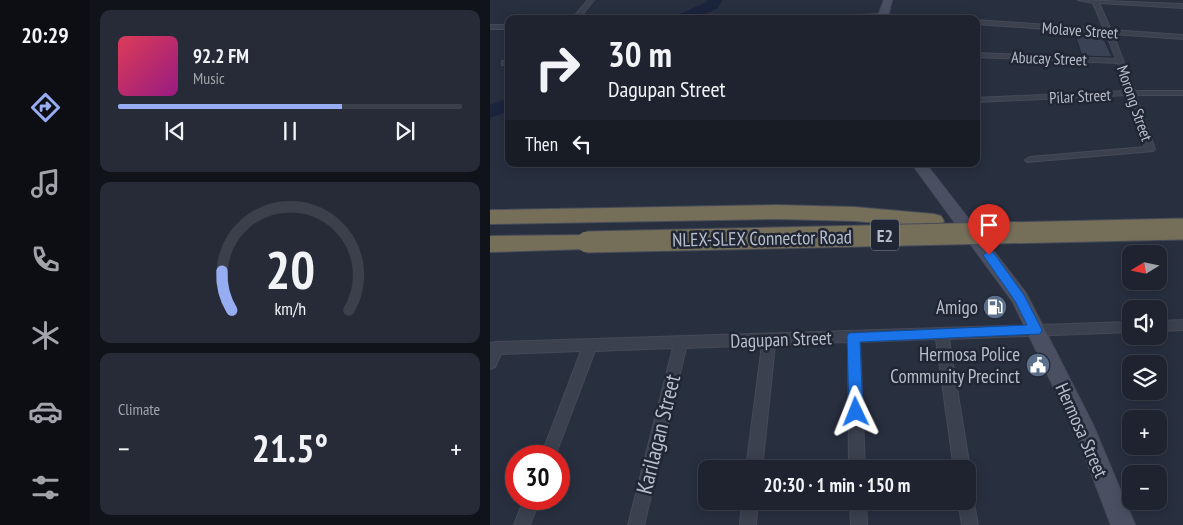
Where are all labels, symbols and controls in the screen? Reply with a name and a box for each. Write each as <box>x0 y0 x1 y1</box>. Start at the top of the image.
street label: Molave Street <box>1041 17 1119 43</box>
text: 20:29 <box>21 21 69 49</box>
text: 30 m <box>608 31 672 77</box>
icon: right <box>525 35 590 100</box>
text: 92.2 FM <box>193 44 249 68</box>
street label: Abucay Street <box>1011 47 1088 69</box>
street label: Morong Street <box>1113 62 1157 144</box>
text: Music <box>193 68 225 88</box>
text: Dagupan Street <box>608 75 726 103</box>
street label: Pilar Street <box>1049 84 1112 108</box>
icon: directions <box>28 90 63 125</box>
icon: previous <box>161 117 189 145</box>
icon: pause <box>276 117 304 145</box>
icon: next <box>391 117 419 145</box>
icon: left <box>568 130 596 158</box>
text: Then <box>525 132 558 156</box>
icon: music <box>28 166 63 201</box>
pin <box>968 204 1010 255</box>
icon: arrive <box>975 211 1003 239</box>
road number: E2 <box>871 220 899 250</box>
street label: NLEX-SLEX Connector Road <box>672 224 852 252</box>
text: 20 <box>265 236 315 303</box>
icon: phone <box>28 242 63 277</box>
north arrow <box>1122 245 1168 290</box>
map controls <box>1122 245 1167 510</box>
fuel station icon: Amigo <box>982 294 1008 320</box>
place label: Amigo <box>936 295 978 319</box>
text: km/h <box>274 297 306 320</box>
button: sound <box>1122 300 1167 345</box>
icon: climate <box>28 318 63 353</box>
street label: Dagupan Street <box>730 325 833 353</box>
place label: Hermosa Police Community Precinct <box>890 342 1021 388</box>
public building icon: Hermosa Police Community Precinct <box>1025 352 1051 378</box>
button: layers <box>1122 355 1167 400</box>
street label: Karilagan Street <box>630 371 686 497</box>
street label: Hermosa Street <box>1050 379 1114 482</box>
position arrow <box>829 385 881 437</box>
icon: car <box>28 394 63 429</box>
text: Climate <box>118 399 160 419</box>
button: + <box>1122 410 1167 455</box>
text: 21.5° <box>252 423 328 472</box>
text: − <box>118 430 130 467</box>
text: + <box>450 430 462 467</box>
speed limit sign: 30 <box>505 445 570 510</box>
button: − <box>1122 465 1167 510</box>
icon: filters <box>28 470 63 505</box>
text: 20:30 · 1 min · 150 m <box>764 473 910 497</box>

